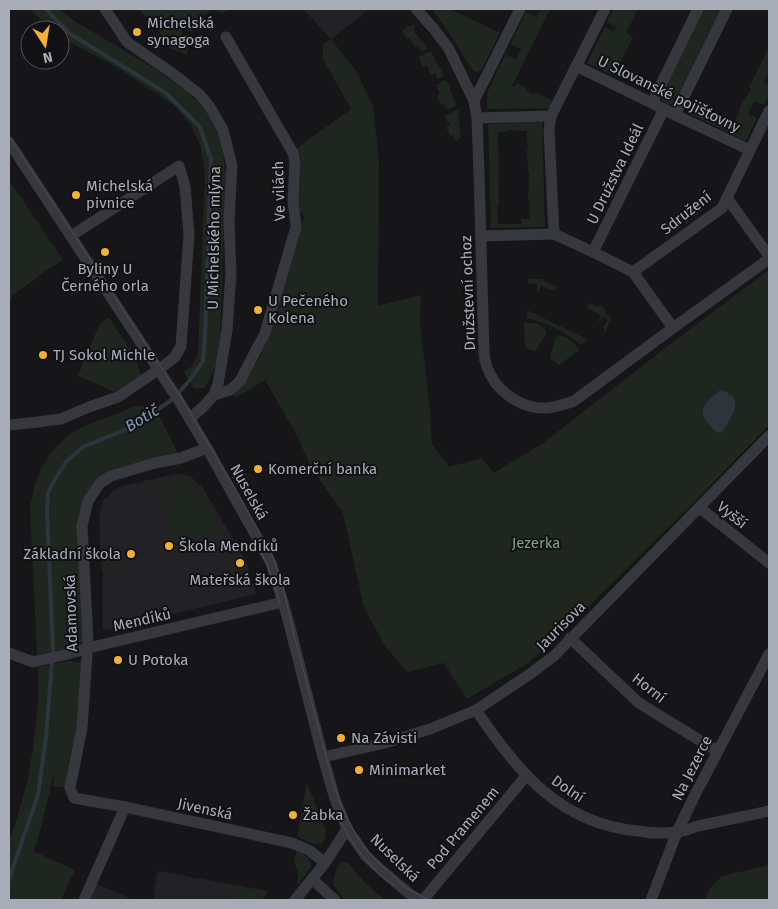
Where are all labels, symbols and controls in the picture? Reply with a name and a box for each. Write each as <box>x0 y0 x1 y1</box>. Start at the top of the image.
place label: Michelská synagoga <box>147 14 214 49</box>
north arrow <box>20 20 70 70</box>
marker: Michelská synagoga <box>131 26 143 38</box>
text: N <box>41 48 54 67</box>
street label: U Slovanské pojišťovny <box>595 52 744 137</box>
street label: U Družstva Ideál <box>583 120 647 227</box>
street label: Ve vilách <box>269 161 289 221</box>
street label: U Michelského mlýna <box>204 166 224 310</box>
place label: Michelská pivnice <box>86 177 153 212</box>
street label: Sdružení <box>657 188 715 238</box>
marker: Michelská pivnice <box>70 189 82 201</box>
street label: Družstevní ochoz <box>457 235 479 351</box>
marker: Byliny U Černého orla <box>99 246 111 258</box>
place label: Byliny U Černého orla <box>61 260 149 295</box>
place label: U Pečeného Kolena <box>268 292 348 327</box>
marker: U Pečeného Kolena <box>252 304 264 316</box>
place label: TJ Sokol Michle <box>53 346 155 364</box>
marker: TJ Sokol Michle <box>37 349 49 361</box>
water label: Botič <box>121 400 164 436</box>
place label: Komerční banka <box>268 460 377 478</box>
street label: Nuselská <box>226 461 272 523</box>
marker: Komerční banka <box>252 463 264 475</box>
street label: Vyšší <box>713 498 751 532</box>
park label: Jezerka <box>512 534 560 552</box>
place label: Škola Mendíků <box>179 537 278 555</box>
marker: Škola Mendíků <box>163 540 175 552</box>
place label: Základní škola <box>23 545 121 563</box>
marker: Základní škola <box>125 548 137 560</box>
marker: Mateřská škola <box>234 557 246 569</box>
place label: Mateřská škola <box>189 571 291 589</box>
street label: Adamovská <box>61 574 81 652</box>
street label: Jaurisova <box>533 598 589 654</box>
street label: Mendíků <box>111 605 173 635</box>
place label: U Potoka <box>128 651 189 669</box>
marker: U Potoka <box>112 654 124 666</box>
street label: Horní <box>629 669 669 707</box>
place label: Na Závisti <box>351 729 417 747</box>
marker: Na Závisti <box>335 732 347 744</box>
street label: Na Jezerce <box>668 733 716 803</box>
place label: Minimarket <box>369 761 446 779</box>
marker: Minimarket <box>353 764 365 776</box>
street label: Dolní <box>548 772 588 806</box>
street label: Pod Pramenem <box>423 783 503 873</box>
street label: Jivenská <box>176 794 234 824</box>
place label: Žabka <box>303 806 343 824</box>
marker: Žabka <box>287 809 299 821</box>
street label: Nuselská <box>367 830 423 886</box>

